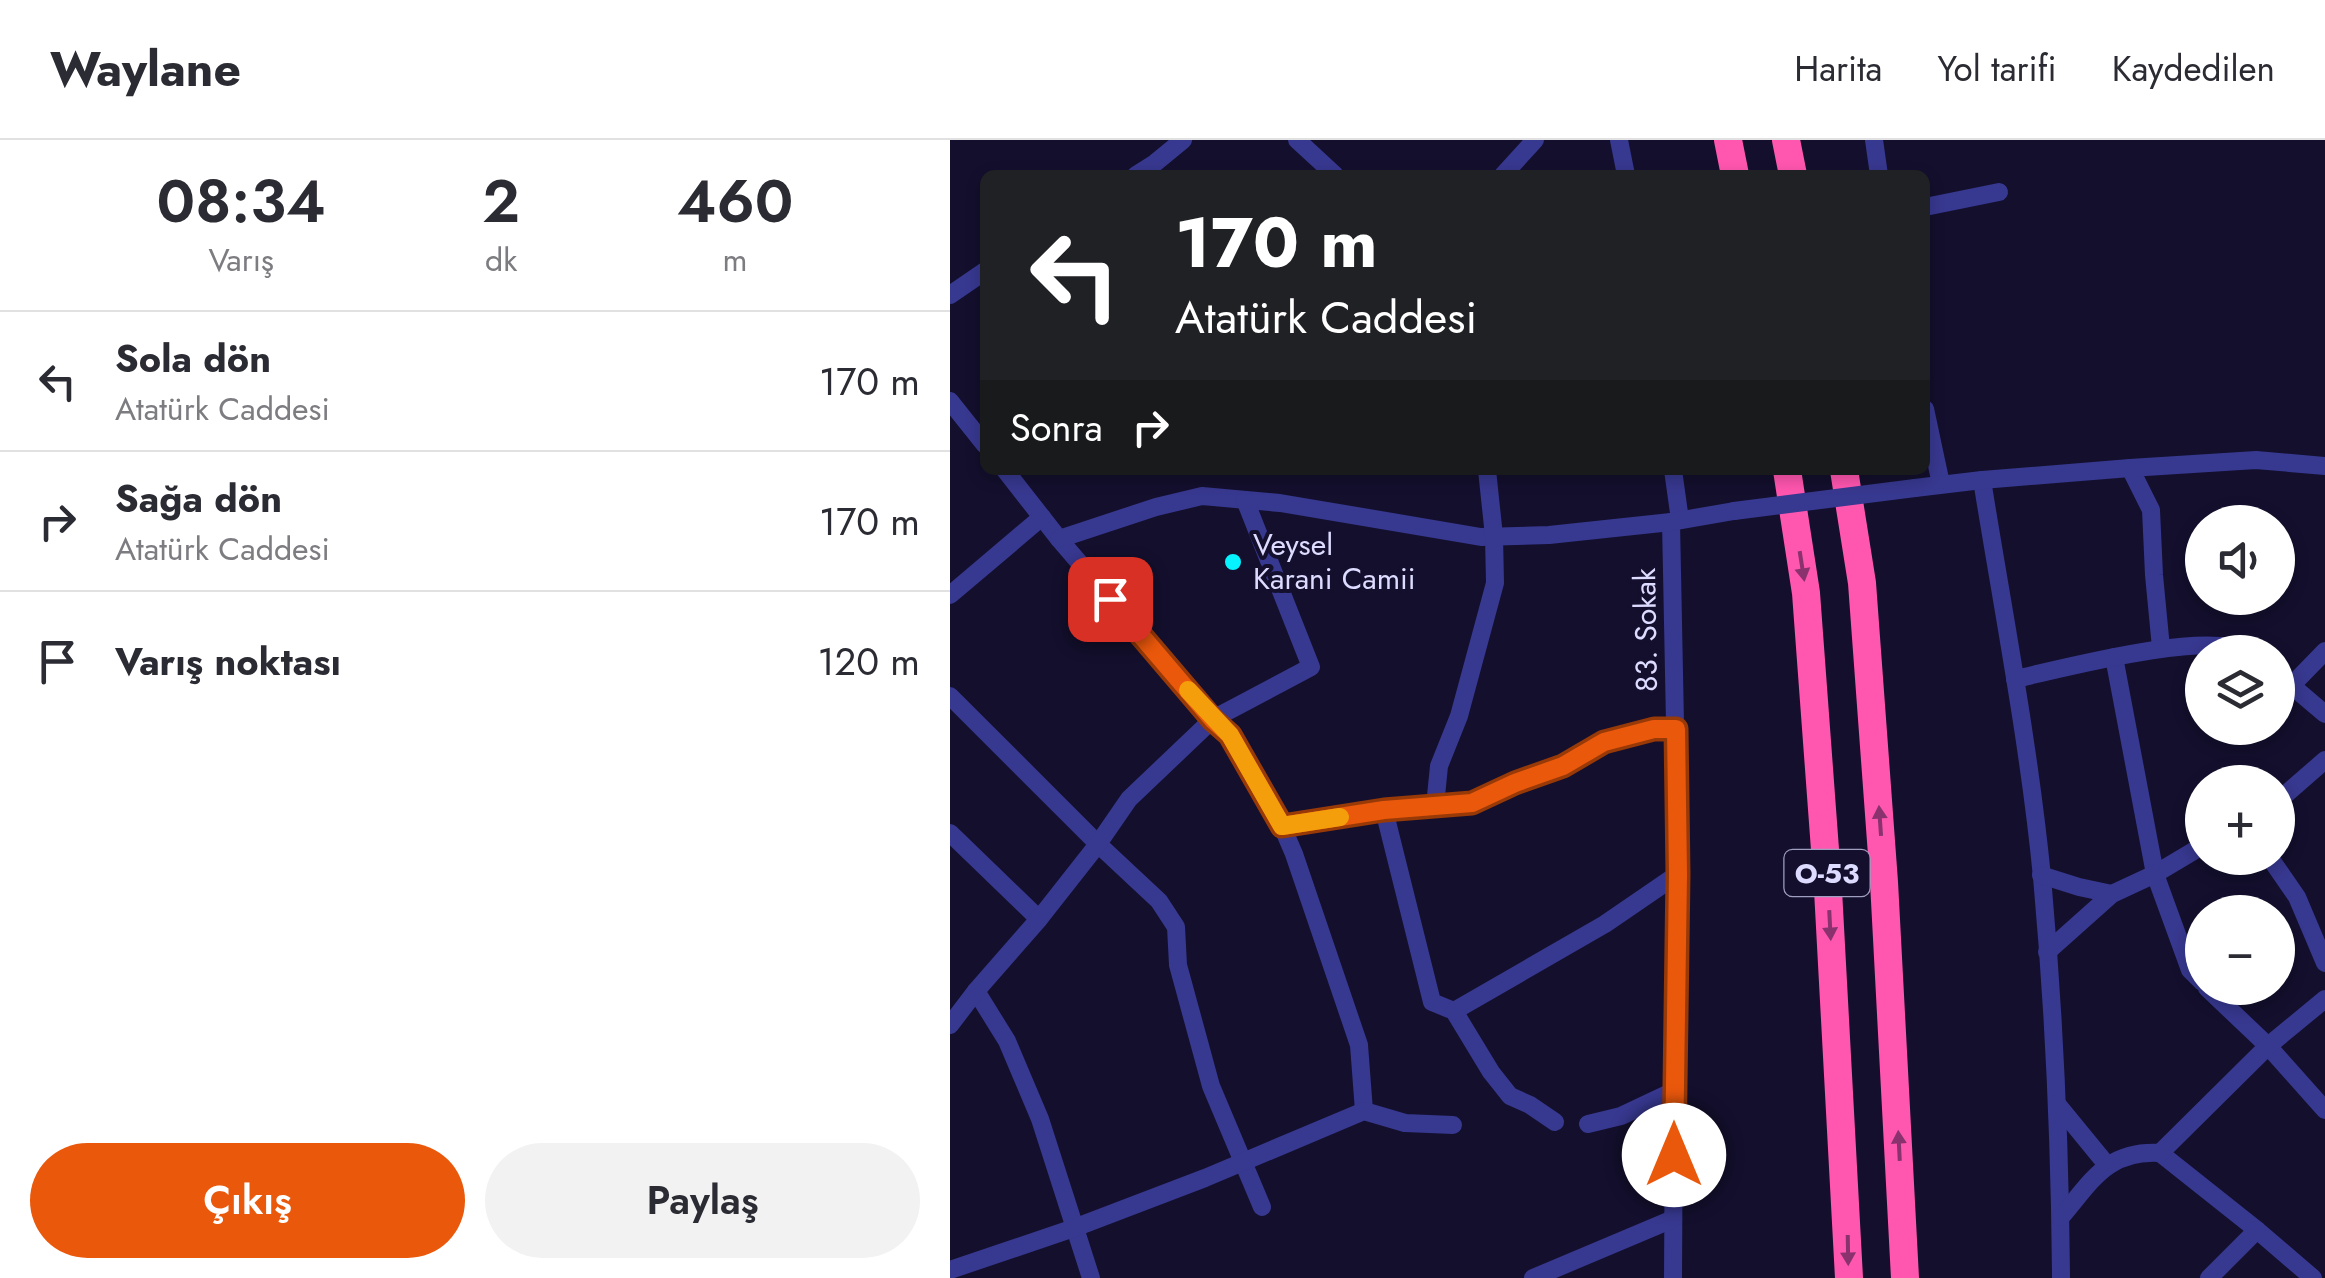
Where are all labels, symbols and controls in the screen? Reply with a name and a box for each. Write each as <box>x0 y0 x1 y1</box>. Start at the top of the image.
text: Waylane <box>50 35 241 104</box>
text: Harita <box>1794 44 1882 94</box>
text: Yol tarifi <box>1937 44 2057 94</box>
text: Kaydedilen <box>2112 44 2275 94</box>
text: 08:34 <box>157 158 326 245</box>
text: 2 <box>482 158 520 245</box>
text: 460 <box>677 158 793 245</box>
text: 170 m <box>1175 192 1378 293</box>
icon: left <box>1010 210 1140 340</box>
text: Varış <box>208 237 274 283</box>
text: dk <box>485 237 517 283</box>
text: m <box>723 237 748 283</box>
text: Atatürk Caddesi <box>1175 285 1477 350</box>
text: Sola dön <box>115 331 271 386</box>
icon: left <box>30 354 85 409</box>
text: 170 m <box>819 354 920 409</box>
text: Atatürk Caddesi <box>115 386 330 432</box>
text: Sonra <box>1010 400 1103 455</box>
icon: right <box>1123 400 1178 455</box>
text: Sağa dön <box>115 471 282 526</box>
icon: right <box>30 494 85 549</box>
text: 170 m <box>819 494 920 549</box>
map controls <box>2185 505 2295 1005</box>
button: sound <box>2185 505 2295 615</box>
place label: Veysel Karani Camii <box>1253 523 1416 600</box>
text: Atatürk Caddesi <box>115 526 330 572</box>
marker: Veysel Karani Camii <box>1222 551 1244 573</box>
one-way arrow <box>1795 551 1810 583</box>
pin <box>1068 557 1153 642</box>
street label: 83. Sokak <box>1623 567 1668 692</box>
icon: arrive <box>1083 572 1138 627</box>
icon: arrive <box>30 634 85 689</box>
text: Varış noktası <box>115 634 341 689</box>
text: 120 m <box>817 634 920 689</box>
button: layers <box>2185 635 2295 745</box>
button: + <box>2185 765 2295 875</box>
one-way arrow <box>1871 805 1887 837</box>
road number: O-53 <box>1784 850 1870 896</box>
button: − <box>2185 895 2295 1005</box>
one-way arrow <box>1822 910 1838 942</box>
position arrow <box>1622 1103 1726 1207</box>
one-way arrow <box>1891 1129 1907 1161</box>
button: Çıkış <box>30 1143 465 1258</box>
button: Paylaş <box>485 1143 920 1258</box>
one-way arrow <box>1841 1234 1857 1266</box>

